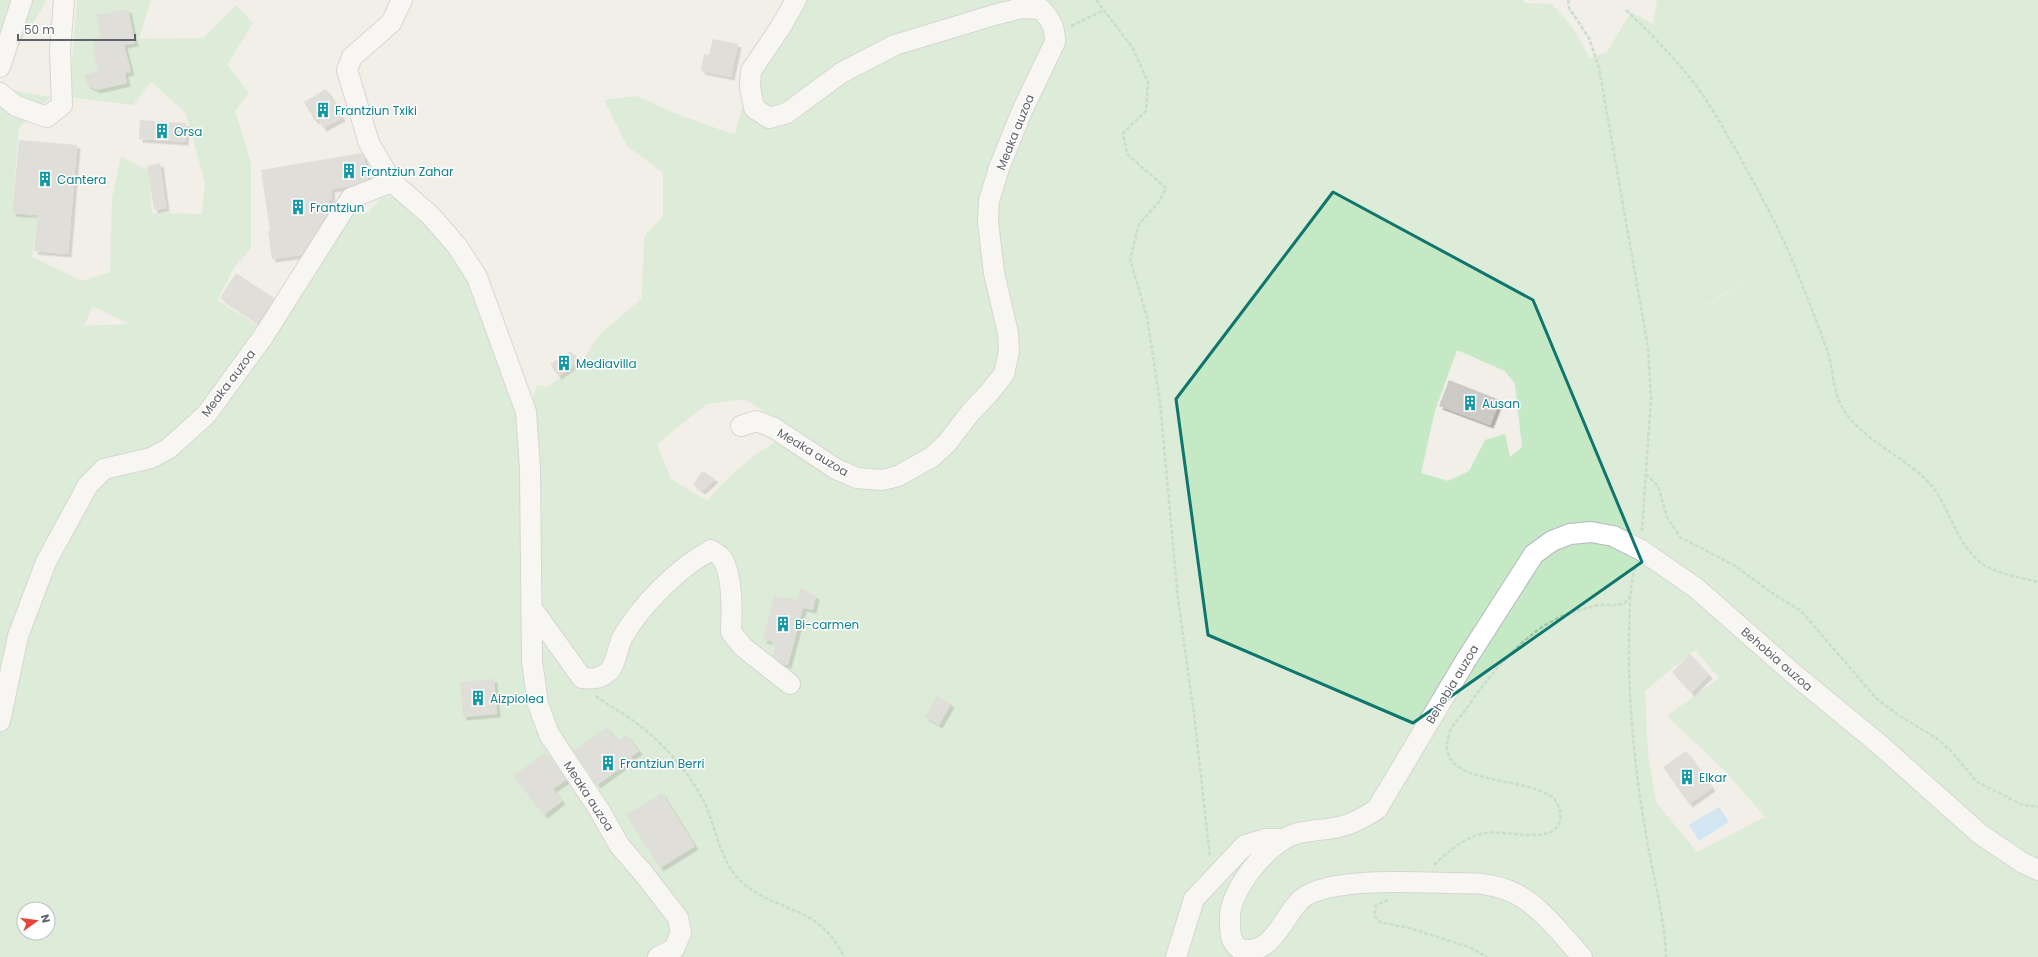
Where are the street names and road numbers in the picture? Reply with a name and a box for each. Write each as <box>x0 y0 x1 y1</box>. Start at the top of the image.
street label: Meaka auzoa <box>992 92 1038 172</box>
street label: Meaka auzoa <box>197 346 259 420</box>
street label: Meaka auzoa <box>774 424 852 480</box>
street label: Behobia auzoa <box>1738 623 1816 695</box>
street label: Behobia auzoa <box>1422 641 1482 727</box>
street label: Meaka auzoa <box>560 758 618 834</box>

